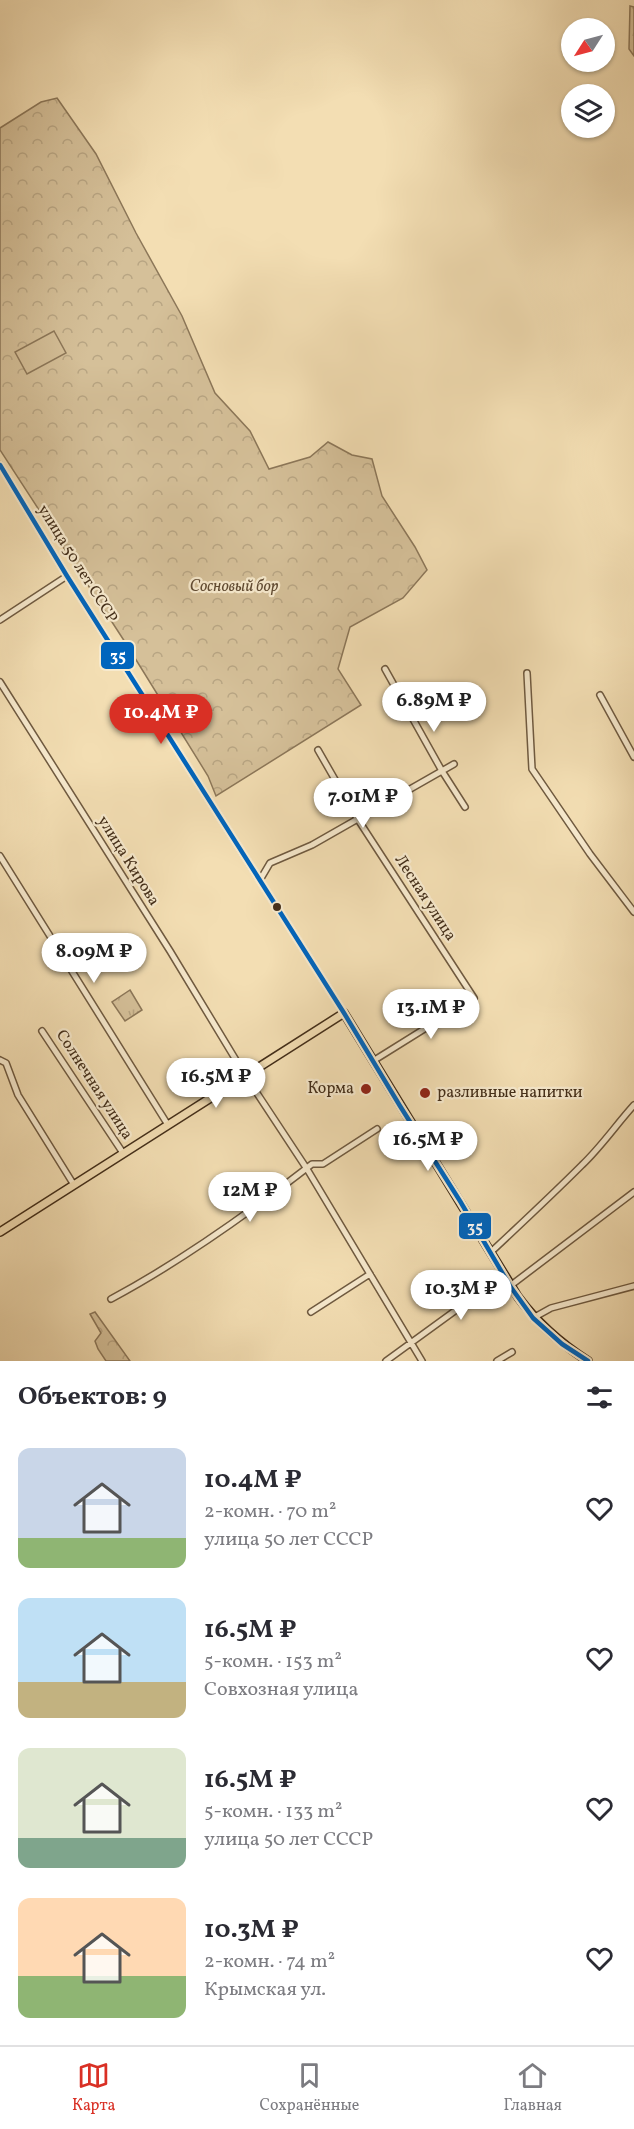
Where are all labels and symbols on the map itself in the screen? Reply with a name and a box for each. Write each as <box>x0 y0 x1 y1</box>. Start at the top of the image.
north arrow <box>561 18 615 72</box>
street label: улица 50 лет СССР <box>32 501 122 627</box>
park label: Сосновый бор <box>190 576 279 598</box>
line badge: 35 <box>100 641 135 670</box>
text: 35 <box>110 646 126 668</box>
pin: 6.89M ₽ <box>379 682 489 733</box>
pin: 10.4M ₽ <box>106 694 216 745</box>
pin: 7.01M ₽ <box>308 778 418 829</box>
street label: улица Кирова <box>92 812 164 910</box>
street label: Лесная улица <box>389 851 461 945</box>
unlabelled marker <box>271 901 283 913</box>
pin: 8.09M ₽ <box>39 933 149 984</box>
pin: 13.1M ₽ <box>376 989 486 1040</box>
street label: Солнечная улица <box>50 1026 138 1144</box>
pin: 16.5M ₽ <box>161 1058 271 1109</box>
place label: Корма <box>307 1078 354 1100</box>
marker: Корма <box>359 1082 373 1096</box>
place label: разливные напитки <box>437 1082 583 1104</box>
marker: разливные напитки <box>418 1086 432 1100</box>
pin: 16.5M ₽ <box>373 1121 483 1172</box>
pin: 12M ₽ <box>208 1172 292 1223</box>
line badge: 35 <box>458 1212 492 1240</box>
text: 35 <box>467 1217 483 1239</box>
pin: 10.3M ₽ <box>406 1270 516 1321</box>

